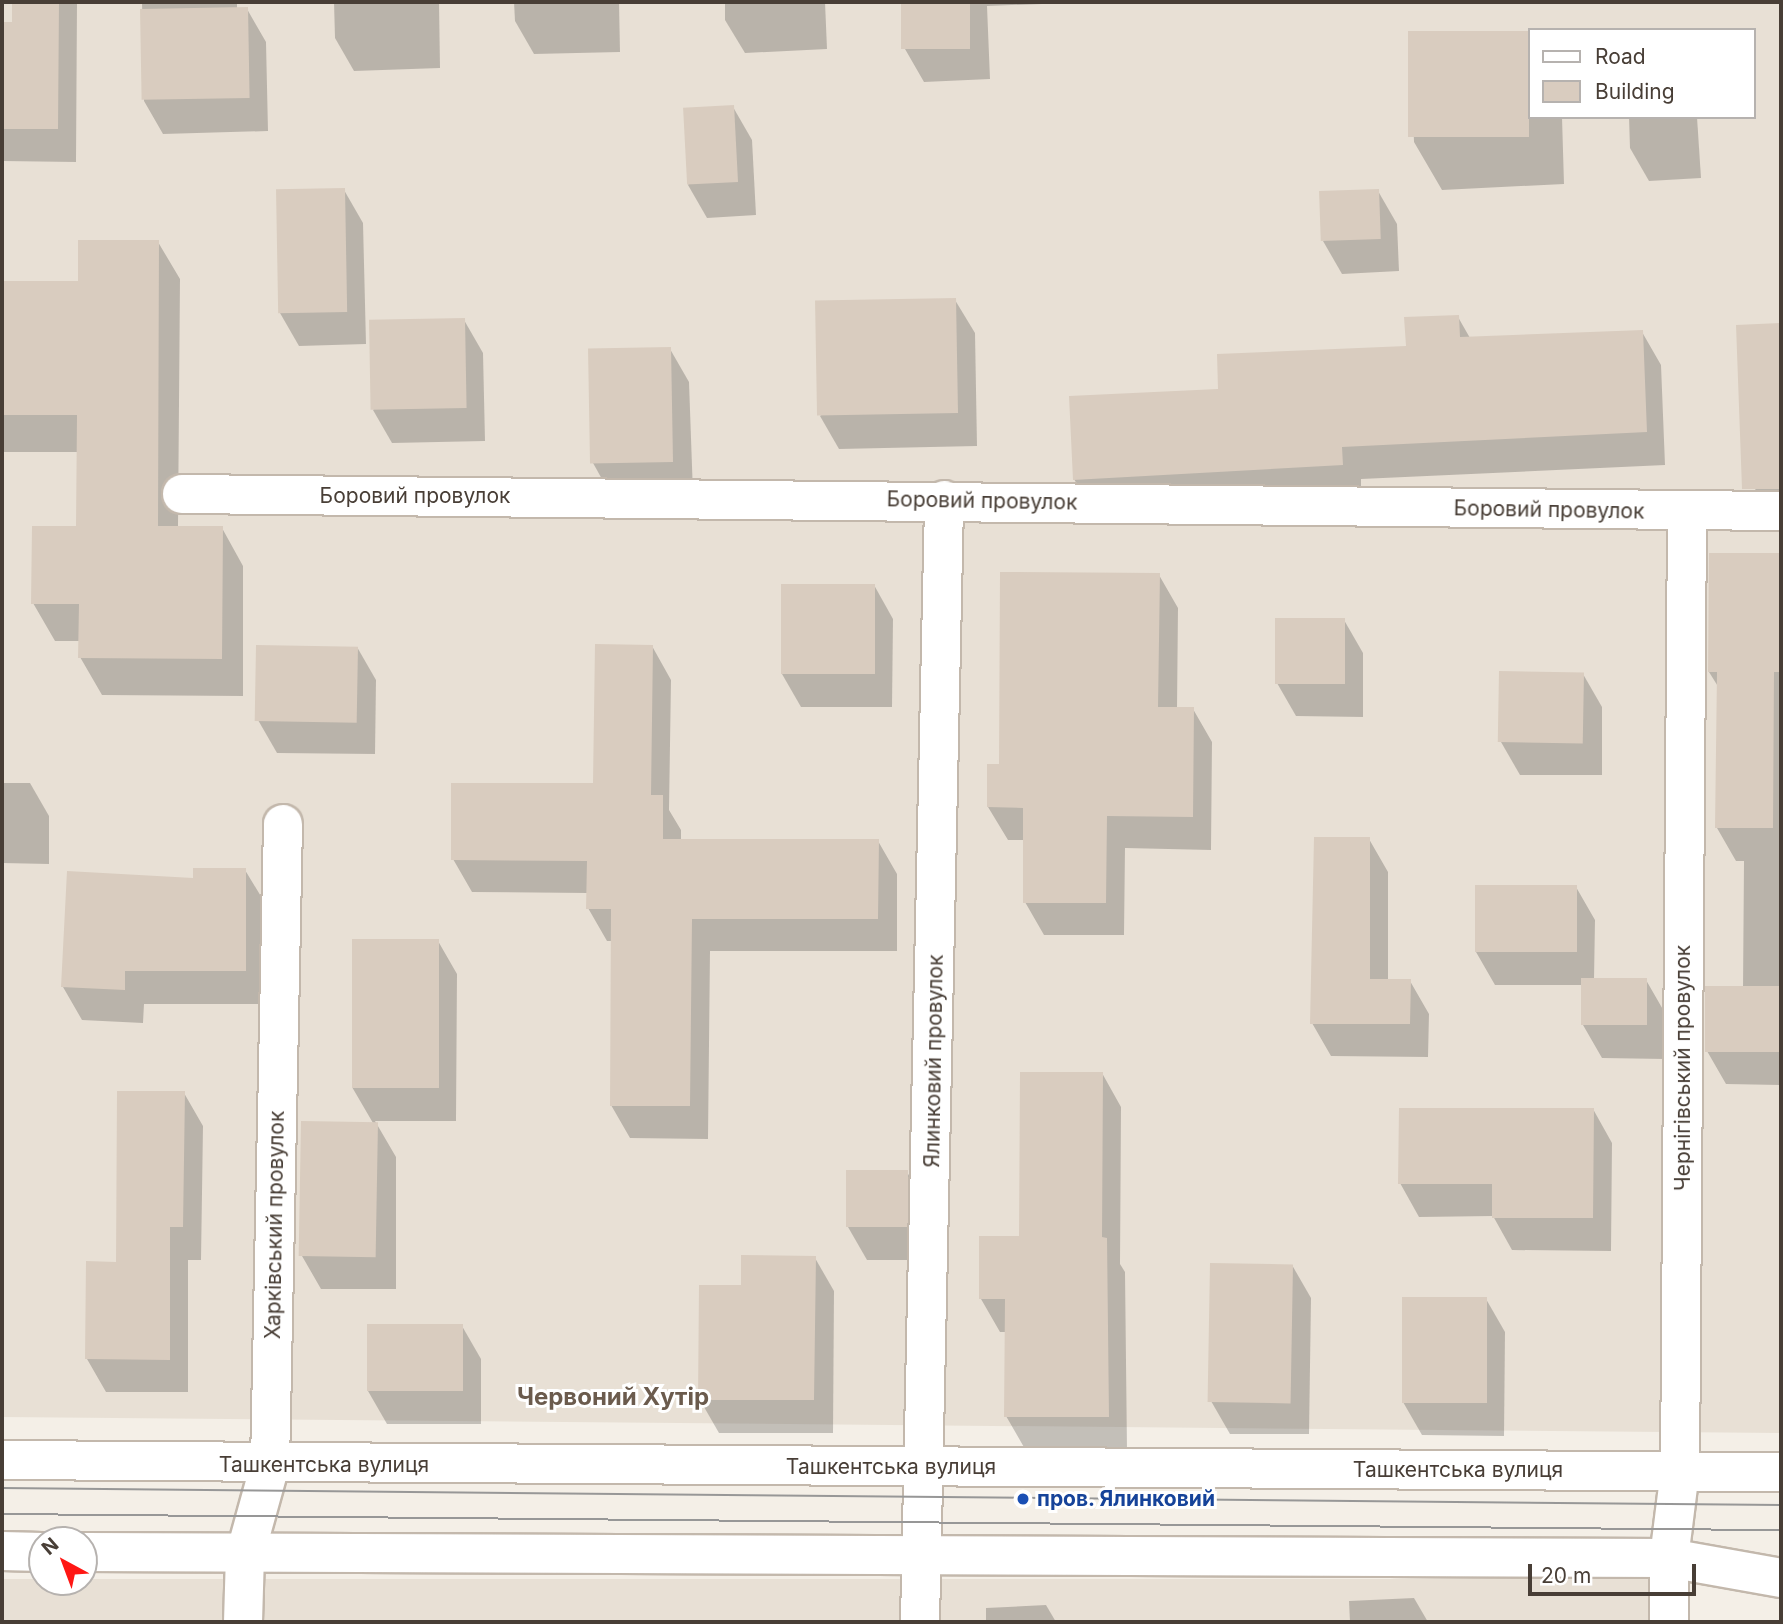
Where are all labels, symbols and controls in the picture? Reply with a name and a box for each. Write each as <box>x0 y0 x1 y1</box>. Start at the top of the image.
legend <box>1528 28 1755 119</box>
text: Road <box>1595 44 1646 69</box>
text: Building <box>1595 79 1675 104</box>
street label: Боровий провулок <box>320 483 510 509</box>
street label: Боровий провулок <box>886 487 1078 515</box>
street label: Боровий провулок <box>1453 496 1645 524</box>
street label: Чернігівський провулок <box>1670 945 1696 1191</box>
street label: Ялинковий провулок <box>920 954 948 1168</box>
street label: Харківський провулок <box>260 1111 290 1339</box>
district label: Червоний Хутір <box>517 1383 709 1411</box>
street label: Ташкентська вулиця <box>219 1452 429 1478</box>
street label: Ташкентська вулиця <box>786 1454 996 1480</box>
street label: Ташкентська вулиця <box>1353 1457 1563 1483</box>
place label: пров. Ялинковий <box>1037 1486 1216 1512</box>
marker: пров. Ялинковий <box>1015 1491 1031 1507</box>
north arrow <box>28 1526 98 1596</box>
text: N <box>37 1533 63 1560</box>
scale bar <box>1531 1550 1699 1594</box>
text: 20 m <box>1541 1563 1591 1588</box>

